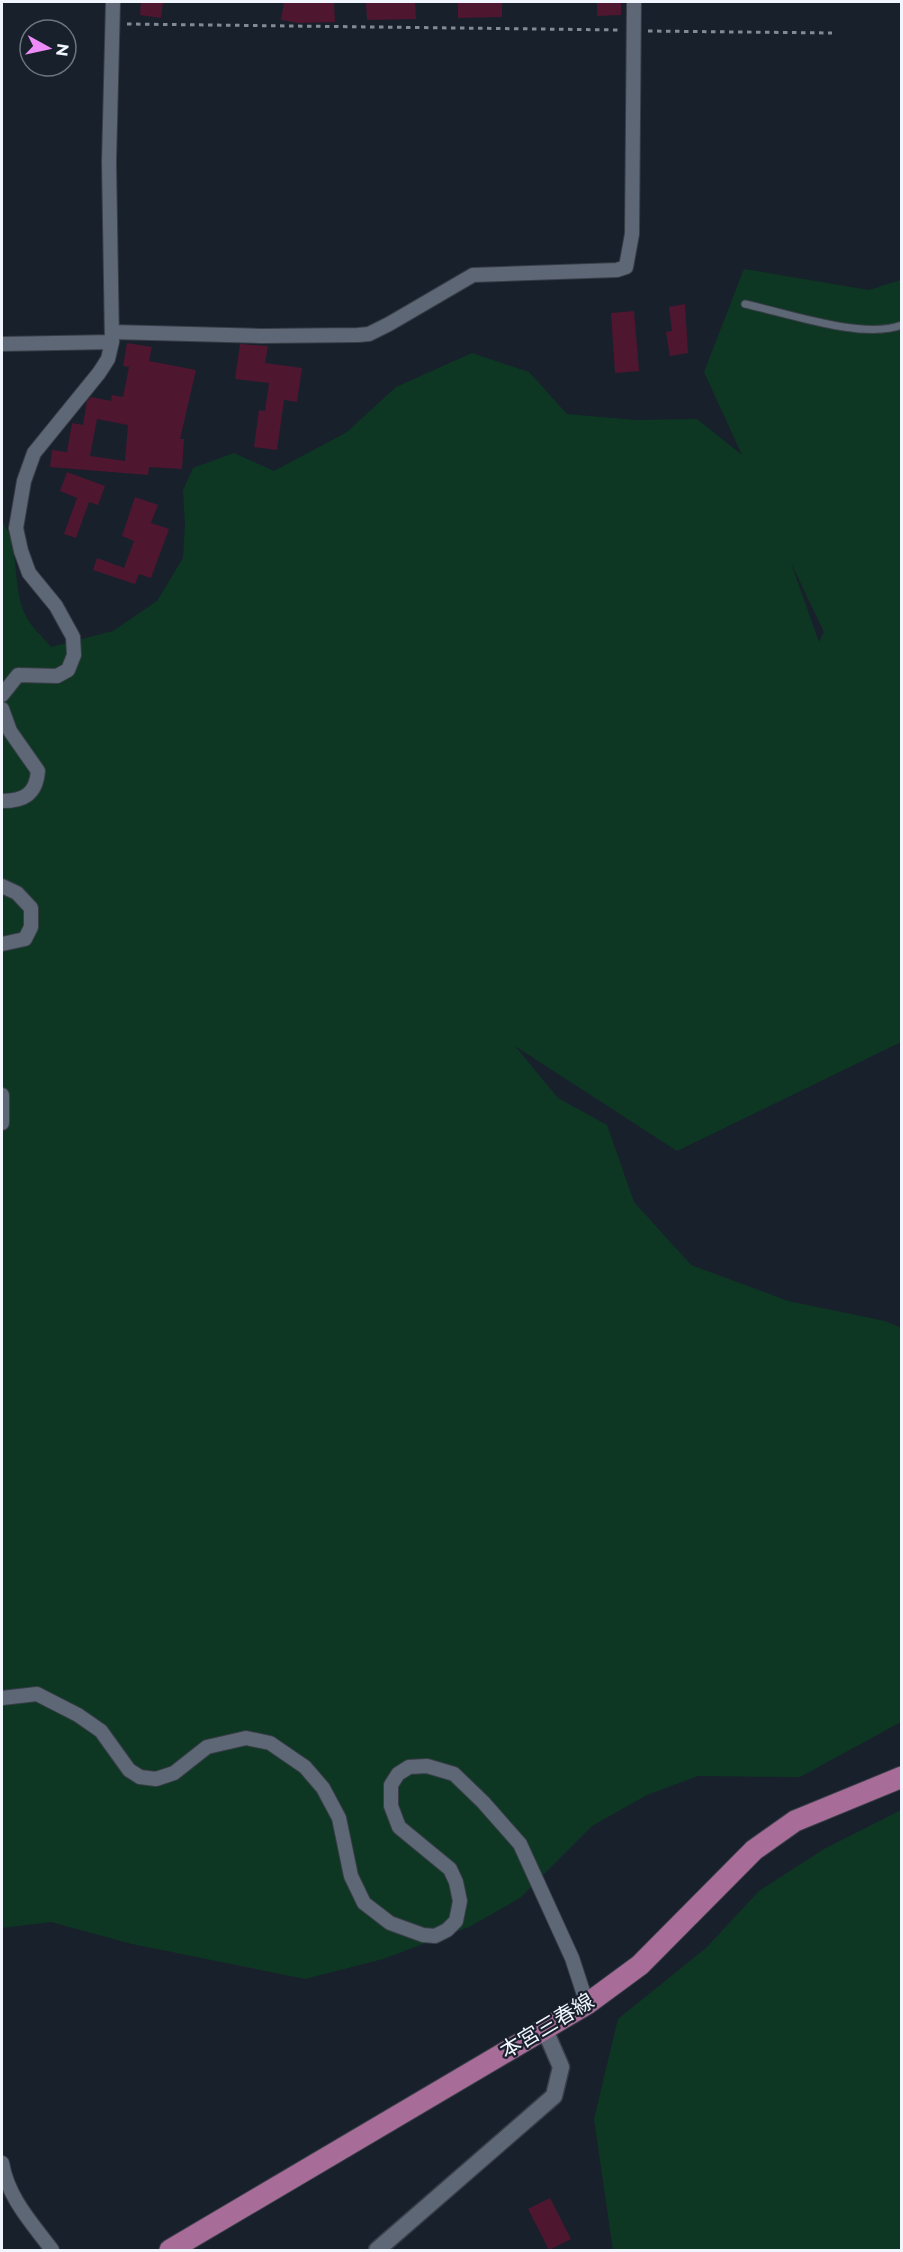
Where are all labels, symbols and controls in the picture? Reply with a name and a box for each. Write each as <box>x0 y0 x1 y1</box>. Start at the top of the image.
north arrow <box>18 18 78 78</box>
text: N <box>52 42 73 58</box>
street label: 本宮三春線 <box>495 1988 598 2063</box>

